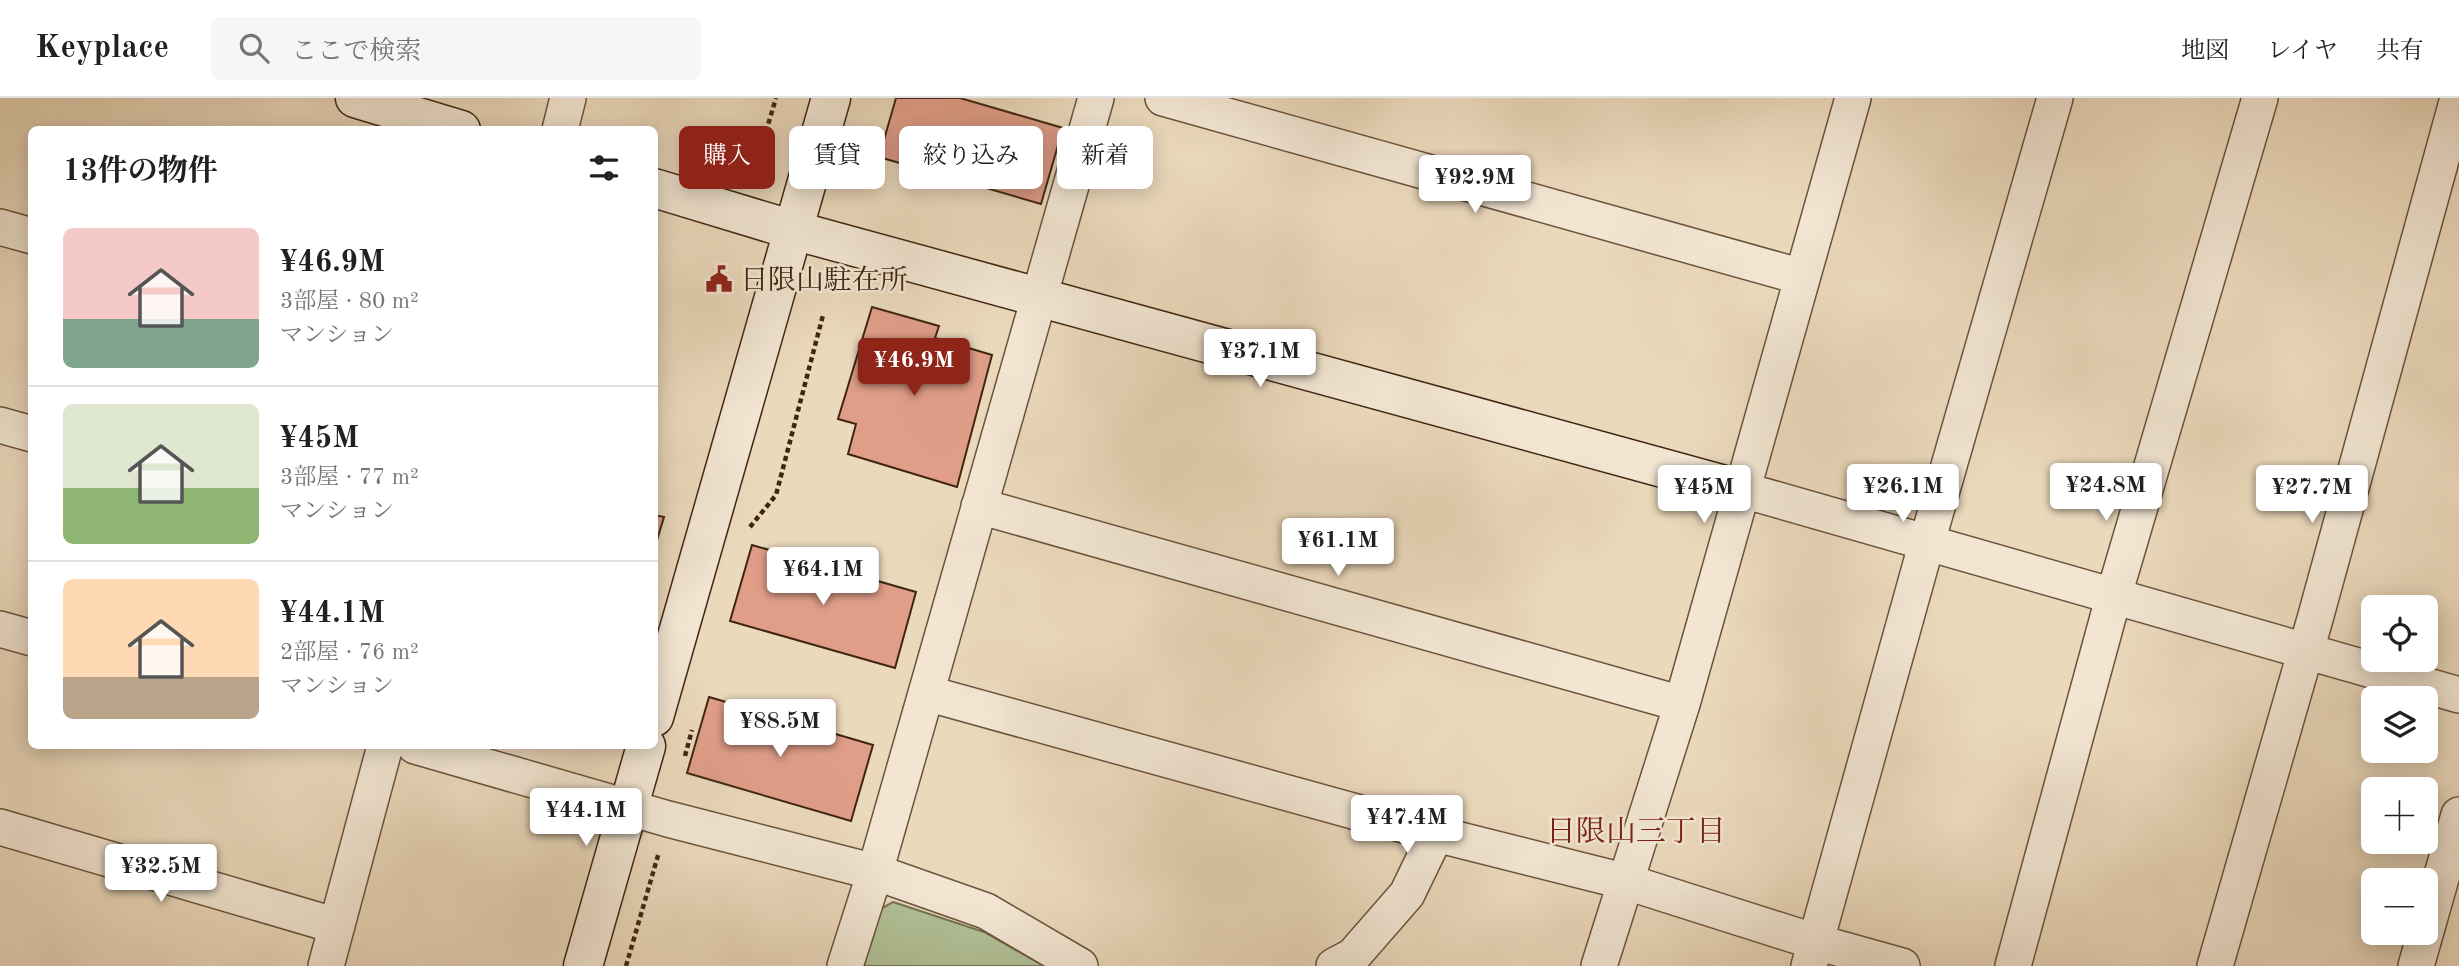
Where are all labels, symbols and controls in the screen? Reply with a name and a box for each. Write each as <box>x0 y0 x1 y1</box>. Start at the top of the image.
search box <box>211 17 701 80</box>
icon: search <box>235 29 273 67</box>
text: Keyplace <box>35 32 169 65</box>
text: ここで検索 <box>291 39 421 65</box>
text: 地図 <box>2181 40 2229 64</box>
text: レイヤ <box>2267 40 2338 64</box>
text: 共有 <box>2376 40 2424 64</box>
chip: 購入 <box>679 126 775 189</box>
chip: 賃貸 <box>789 126 885 189</box>
chip: 絞り込み <box>899 126 1043 189</box>
chip: 新着 <box>1057 126 1153 189</box>
icon: filters <box>585 149 623 187</box>
pin: ¥92.9M <box>1418 156 1532 215</box>
text: 13件の物件 <box>63 157 218 187</box>
text: ¥92.9M <box>1435 166 1515 189</box>
text: ¥46.9M <box>280 248 385 278</box>
icon: home <box>119 256 203 340</box>
public building icon: 日限山駐在所 <box>704 264 734 294</box>
place label: 日限山駐在所 <box>740 265 908 296</box>
text: 3部屋 · 80 m² <box>280 290 419 313</box>
text: マンション <box>280 324 394 347</box>
pin: ¥37.1M <box>1203 330 1317 389</box>
pin: ¥46.9M <box>857 338 971 398</box>
text: ¥37.1M <box>1220 340 1300 363</box>
text: ¥46.9M <box>874 349 954 372</box>
text: ¥45M <box>280 424 359 454</box>
icon: home <box>119 432 203 516</box>
pin: ¥26.1M <box>1846 464 1960 524</box>
pin: ¥24.8M <box>2049 464 2163 523</box>
text: 3部屋 · 77 m² <box>280 466 419 489</box>
pin: ¥45M <box>1663 466 1745 525</box>
pin: ¥27.7M <box>2255 466 2369 525</box>
text: ¥24.8M <box>2066 474 2146 497</box>
text: ¥26.1M <box>1863 475 1943 498</box>
text: ¥45M <box>1674 476 1734 499</box>
text: ¥27.7M <box>2272 476 2352 499</box>
text: マンション <box>280 500 394 523</box>
pin: ¥61.1M <box>1281 518 1395 578</box>
text: ¥61.1M <box>1298 529 1378 552</box>
pin: ¥64.1M <box>766 547 880 607</box>
text: ¥64.1M <box>783 558 863 581</box>
map controls <box>2361 595 2438 945</box>
button: locate <box>2361 595 2438 672</box>
text: ¥44.1M <box>280 599 385 629</box>
icon: home <box>119 607 203 691</box>
text: 2部屋 · 76 m² <box>280 641 419 664</box>
text: マンション <box>280 675 394 698</box>
button: layers <box>2361 686 2438 763</box>
pin: ¥88.5M <box>723 700 837 759</box>
text: ¥88.5M <box>740 710 820 733</box>
button: + <box>2361 777 2438 854</box>
pin: ¥44.1M <box>529 788 643 848</box>
pin: ¥47.4M <box>1350 796 1464 855</box>
text: ¥44.1M <box>546 799 626 822</box>
text: ¥47.4M <box>1367 806 1447 829</box>
district label: 日限山三丁目 <box>1546 816 1726 848</box>
pin: ¥32.5M <box>104 844 218 904</box>
text: ¥32.5M <box>121 855 201 878</box>
button: − <box>2361 868 2438 945</box>

